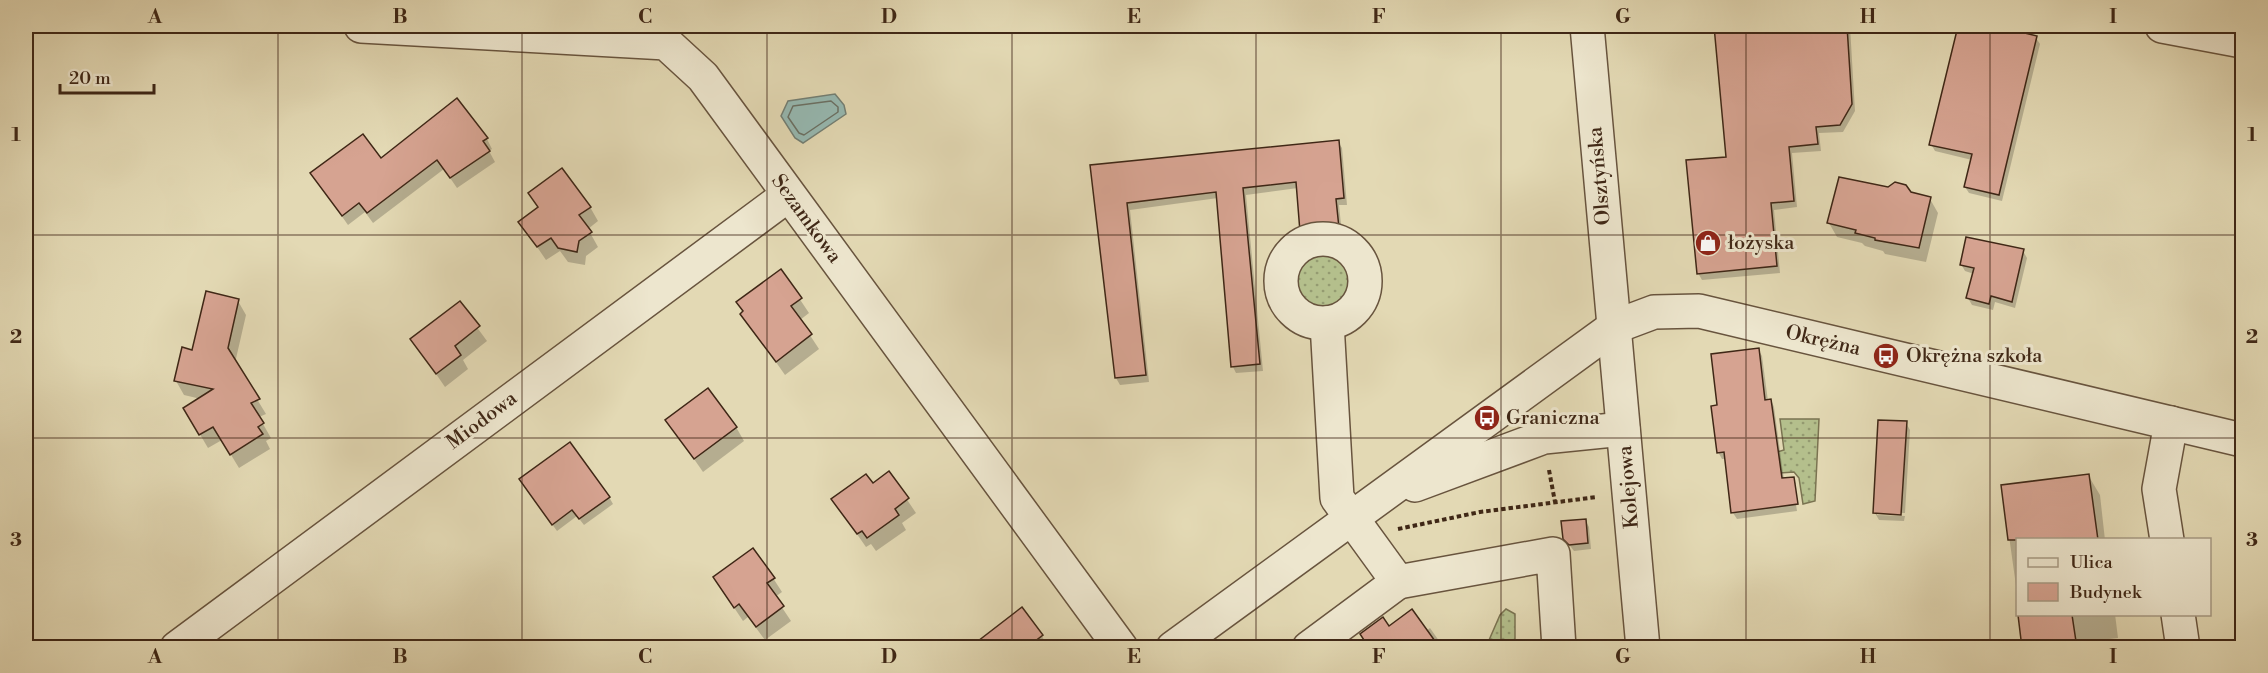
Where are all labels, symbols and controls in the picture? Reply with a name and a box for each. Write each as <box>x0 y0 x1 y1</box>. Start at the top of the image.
text: A <box>147 5 163 30</box>
text: B <box>392 5 408 30</box>
text: C <box>638 5 652 30</box>
text: D <box>881 5 897 30</box>
text: E <box>1127 5 1141 30</box>
text: F <box>1372 5 1386 30</box>
text: G <box>1615 5 1631 30</box>
text: H <box>1860 5 1877 30</box>
text: I <box>2109 5 2117 30</box>
scale bar <box>60 57 154 95</box>
text: 20 m <box>69 67 111 90</box>
text: 1 <box>11 123 21 148</box>
text: 1 <box>2247 123 2257 148</box>
street label: Olsztyńska <box>1583 125 1617 226</box>
street label: Sezamkowa <box>765 170 847 269</box>
shop icon: łożyska <box>1693 228 1723 258</box>
place label: łożyska <box>1727 231 1795 256</box>
street label: Okrężna <box>1783 320 1864 362</box>
text: 2 <box>10 325 22 350</box>
text: 2 <box>2246 325 2258 350</box>
bus stop icon: Okrężna szkoła <box>1871 341 1901 371</box>
place label: Okrężna szkoła <box>1906 344 2043 369</box>
street label: Miodowa <box>442 386 523 456</box>
bus stop icon: Graniczna <box>1472 403 1502 433</box>
place label: Graniczna <box>1506 406 1601 431</box>
street label: Kolejowa <box>1613 444 1645 530</box>
text: 3 <box>10 528 22 553</box>
text: 3 <box>2246 528 2258 553</box>
legend <box>2016 538 2211 616</box>
text: Ulica <box>2070 551 2114 574</box>
text: Budynek <box>2069 581 2143 604</box>
text: A <box>147 645 163 670</box>
text: B <box>392 645 408 670</box>
text: C <box>638 645 652 670</box>
text: D <box>881 645 897 670</box>
text: E <box>1127 645 1141 670</box>
text: F <box>1372 645 1386 670</box>
text: G <box>1615 645 1631 670</box>
text: H <box>1860 645 1877 670</box>
text: I <box>2109 645 2117 670</box>

